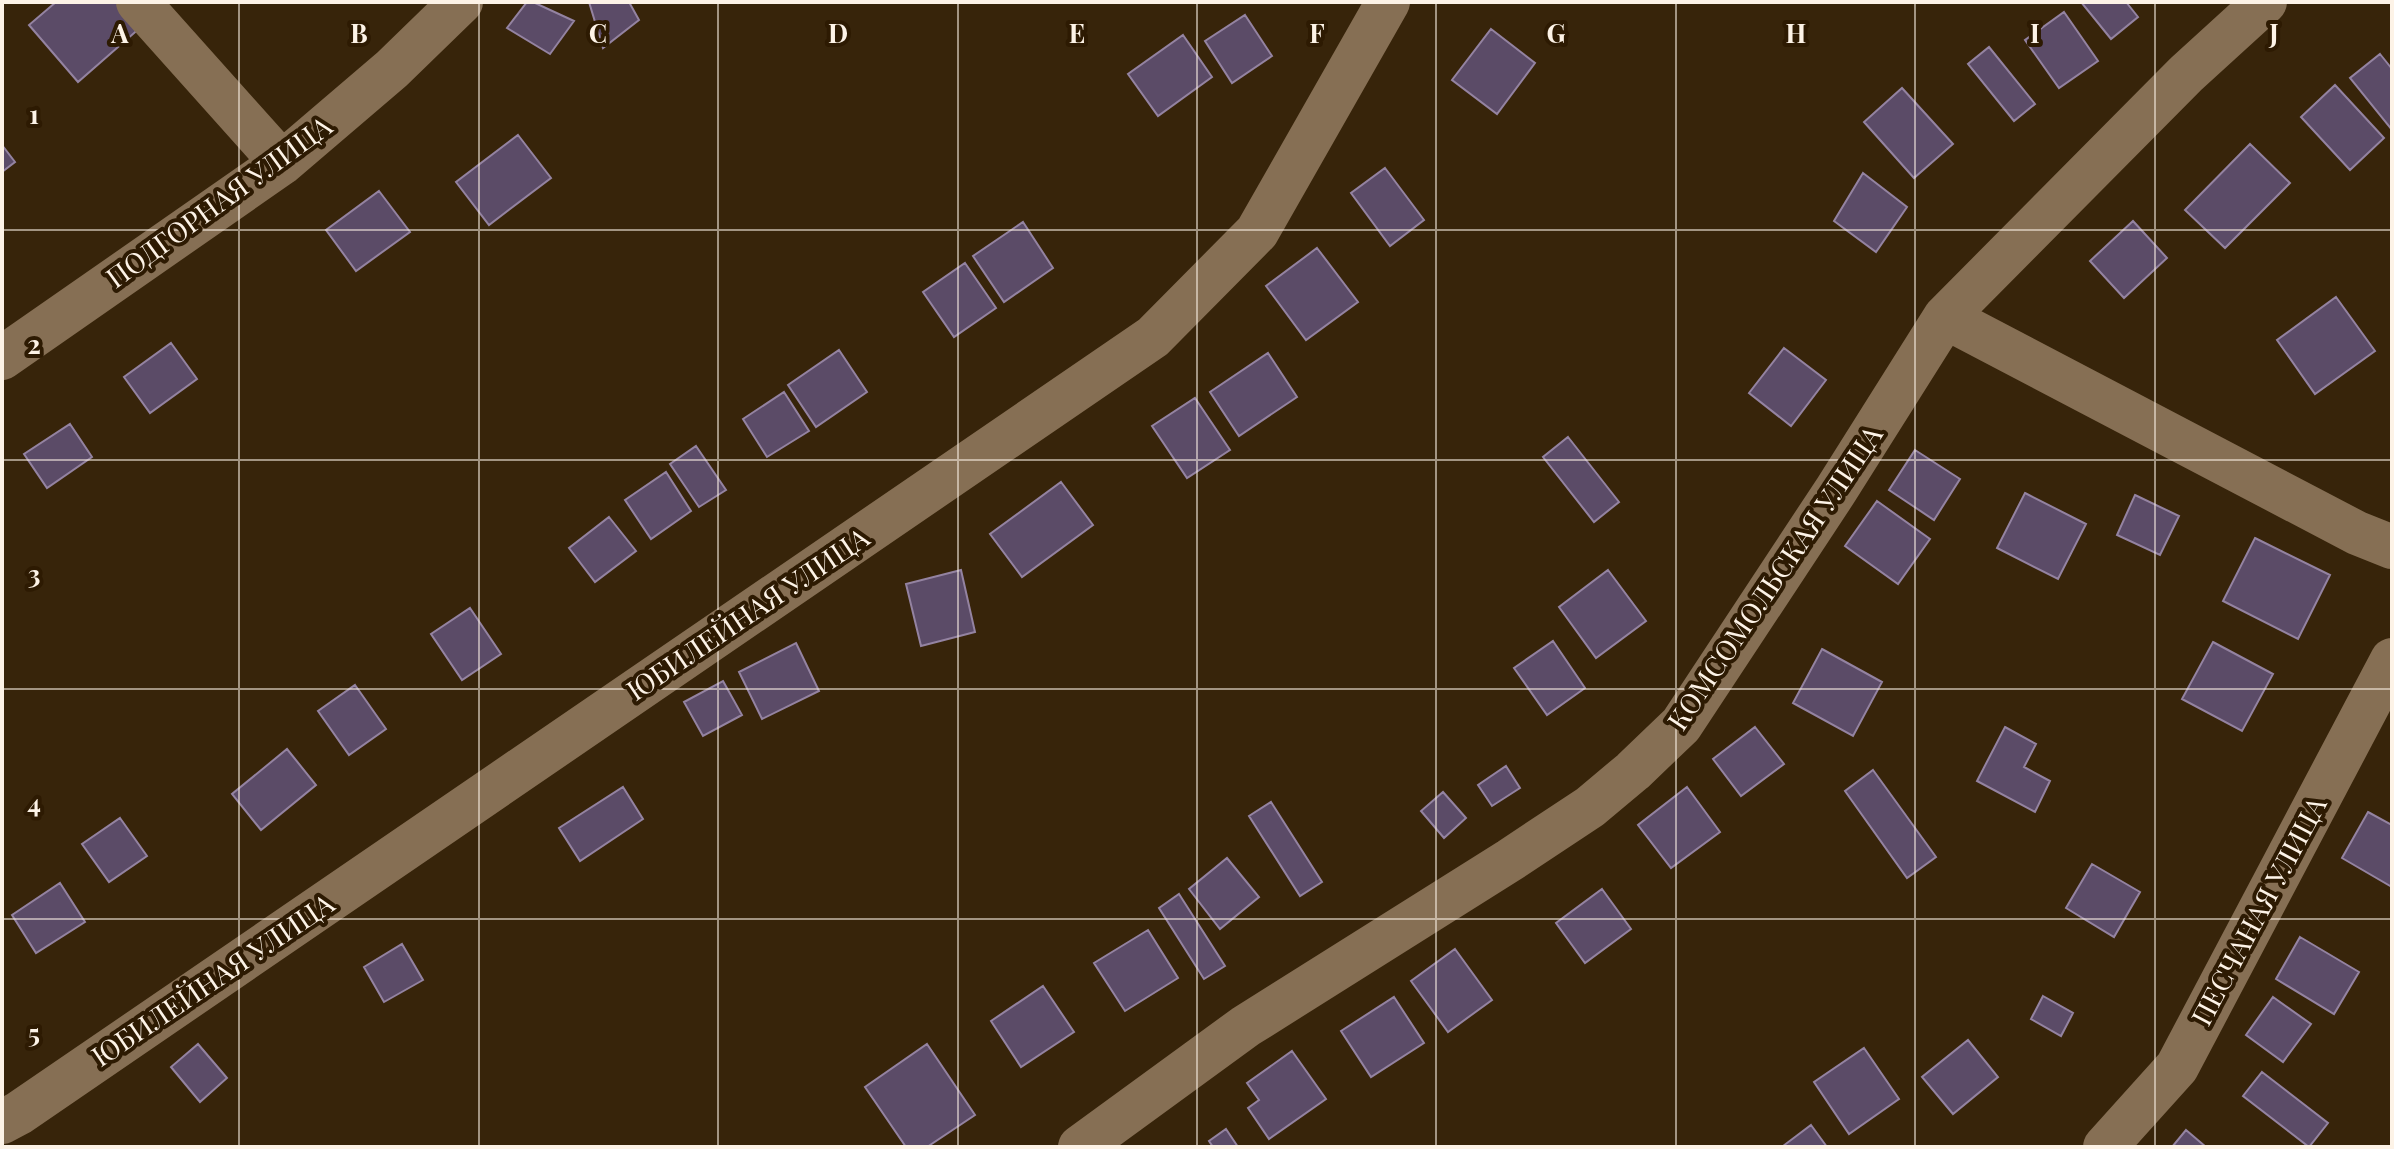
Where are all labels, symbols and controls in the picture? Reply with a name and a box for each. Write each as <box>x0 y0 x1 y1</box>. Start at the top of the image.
text: A <box>110 15 129 50</box>
text: B <box>350 15 368 50</box>
text: C <box>589 15 607 50</box>
text: D <box>828 15 848 50</box>
text: E <box>1069 15 1085 50</box>
text: F <box>1309 15 1325 50</box>
text: G <box>1546 15 1566 50</box>
text: H <box>1786 15 1806 50</box>
text: I <box>2030 15 2040 50</box>
text: J <box>2268 15 2279 50</box>
text: 1 <box>29 96 39 131</box>
street label: ПОДГОРНАЯ УЛИЦА <box>98 106 339 295</box>
text: 2 <box>27 326 41 361</box>
street label: КОМСОМОЛЬСКАЯ УЛИЦА <box>1658 417 1890 737</box>
street label: ЮБИЛЕЙНАЯ УЛИЦА <box>619 518 876 708</box>
text: 3 <box>28 556 40 591</box>
text: 4 <box>27 785 41 820</box>
street label: ПЕСЧАНАЯ УЛИЦА <box>2182 789 2334 1031</box>
street label: ЮБИЛЕЙНАЯ УЛИЦА <box>84 884 341 1074</box>
text: 5 <box>28 1015 40 1050</box>

